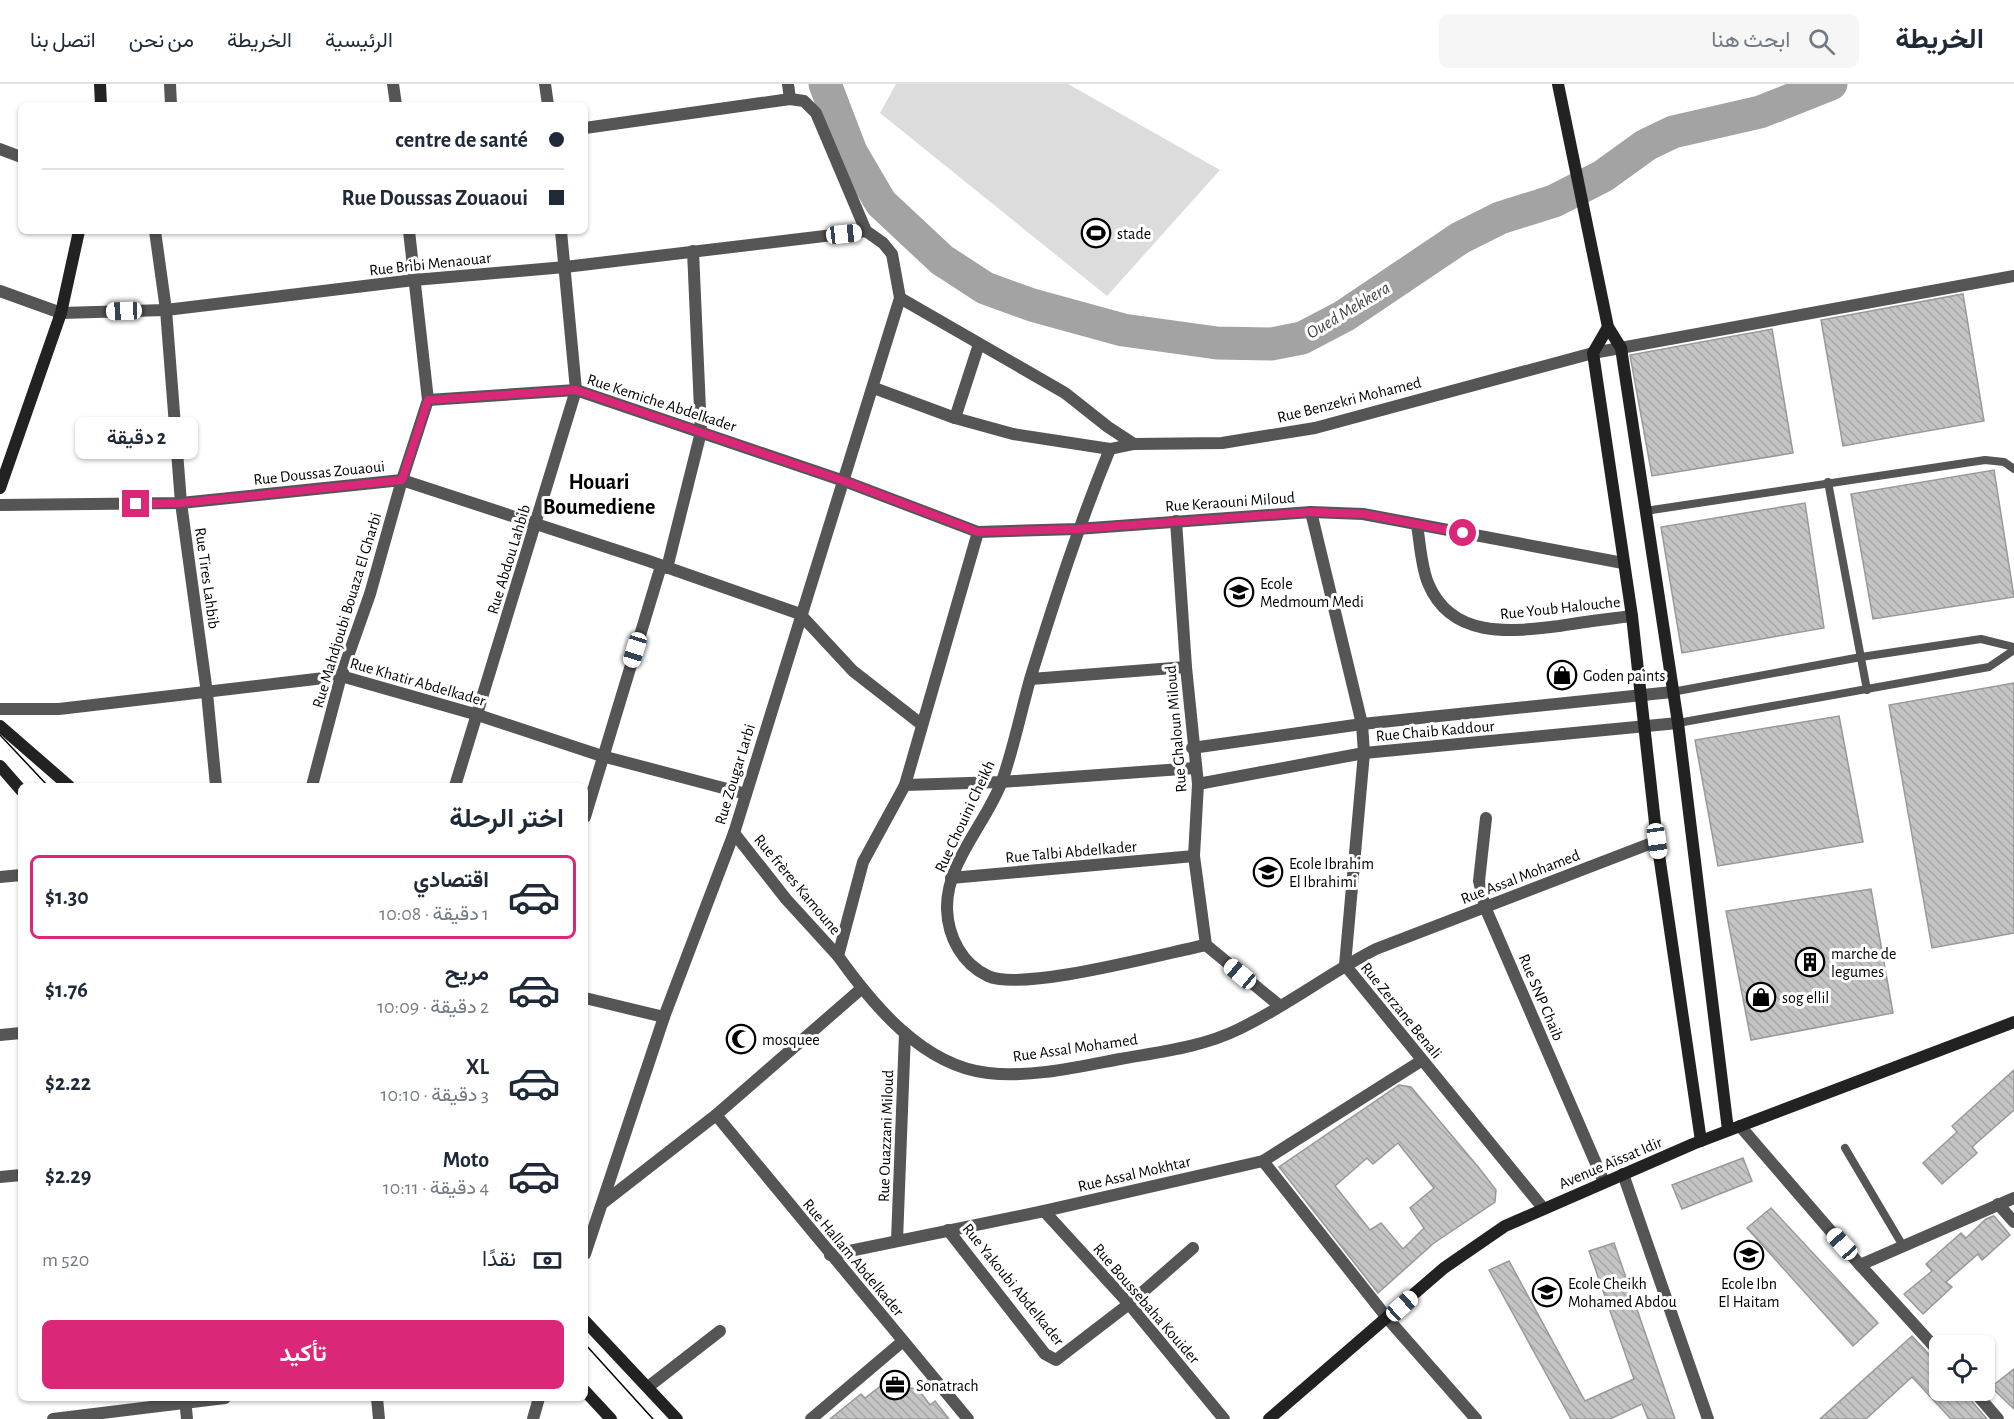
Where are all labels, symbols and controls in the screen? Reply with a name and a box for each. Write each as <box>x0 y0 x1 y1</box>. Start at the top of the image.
search box <box>1439 14 1859 68</box>
icon: search <box>1805 25 1838 58</box>
text: الخريطة <box>1895 26 1984 54</box>
text: ابحث هنا <box>1711 29 1790 51</box>
text: اتصل بنا <box>30 30 96 51</box>
text: من نحن <box>129 30 194 51</box>
text: الخريطة <box>227 30 292 51</box>
text: الرئيسية <box>325 30 393 51</box>
text: centre de santé <box>395 129 528 151</box>
text: Rue Doussas Zouaoui <box>342 187 528 209</box>
sports icon: stade <box>1080 217 1112 249</box>
car <box>825 223 863 245</box>
place label: stade <box>1117 226 1151 242</box>
street label: Rue Bribi Menaouar <box>368 250 493 278</box>
water label: Oued Mekkera <box>1304 279 1393 343</box>
car <box>106 301 142 321</box>
street label: Rue Kemiche Abdelkader <box>585 371 739 435</box>
street label: Rue Benzekri Mohamed <box>1276 374 1423 426</box>
callout: 2 دقيقة <box>74 417 198 459</box>
text: 2 دقيقة <box>107 428 166 448</box>
street label: Rue Doussas Zouaoui <box>253 458 386 488</box>
district label: Houari Boumediene <box>543 471 655 518</box>
street label: Rue Keraouni Miloud <box>1165 489 1296 515</box>
route end <box>122 490 149 517</box>
street label: Rue Abdou Lahbib <box>485 503 533 616</box>
street label: Rue Mahdjoubi Bouaza El Gharbi <box>310 511 385 710</box>
route start <box>1449 519 1476 546</box>
street label: Rue Tires Lahbib <box>192 526 222 630</box>
school or university icon: Ecole Medmoum Medi <box>1223 576 1255 608</box>
place label: Ecole Medmoum Medi <box>1260 576 1364 610</box>
street label: Rue Youb Halouche <box>1499 594 1621 622</box>
car <box>621 630 649 670</box>
street label: Rue Khatir Abdelkader <box>348 655 488 709</box>
shop icon: Goden paints <box>1546 659 1578 691</box>
street label: Rue Ghaloun Miloud <box>1162 665 1190 793</box>
place label: Goden paints <box>1583 668 1665 684</box>
street label: Rue Chaib Kaddour <box>1375 718 1496 744</box>
street label: Rue Zougar Larbi <box>712 722 758 827</box>
street label: Rue Chouini Cheikh <box>932 758 998 875</box>
text: اختر الرحلة <box>449 805 564 832</box>
car <box>1646 822 1668 860</box>
street label: Rue frères Kamoune <box>751 832 844 938</box>
street label: Rue Talbi Abdelkader <box>1005 838 1138 866</box>
street label: Rue Assal Mohamed <box>1459 847 1582 907</box>
school or university icon: Ecole Ibrahim El Ibrahimi <box>1252 856 1284 888</box>
place label: Ecole Ibrahim El Ibrahimi <box>1289 856 1374 890</box>
text: اقتصادي <box>413 869 489 891</box>
icon: car <box>507 870 561 924</box>
text: $1.30 <box>45 886 89 908</box>
text: 1 دقيقة · 10:08 <box>379 904 489 924</box>
building icon: marche de legumes <box>1794 946 1826 978</box>
place label: marche de legumes <box>1831 946 1896 980</box>
street label: Rue SNP Chaib <box>1516 952 1566 1043</box>
car <box>1220 956 1260 992</box>
street label: Rue Zerzane Benali <box>1358 959 1445 1062</box>
text: مريح <box>445 962 489 984</box>
icon: car <box>507 963 561 1017</box>
text: $1.76 <box>45 979 88 1001</box>
shop icon: sog ellil <box>1745 981 1777 1013</box>
place label: sog ellil <box>1782 990 1829 1006</box>
text: 2 دقيقة · 10:09 <box>377 997 489 1017</box>
mosque icon: mosquee <box>725 1023 757 1055</box>
street label: Rue Assal Mohamed <box>1012 1031 1139 1065</box>
place label: mosquee <box>762 1032 820 1048</box>
text: XL <box>466 1056 489 1078</box>
icon: car <box>507 1056 561 1110</box>
street label: Rue Ouazzani Miloud <box>876 1070 896 1202</box>
text: $2.22 <box>45 1072 91 1094</box>
text: 3 دقيقة · 10:10 <box>381 1085 489 1105</box>
street label: Avenue Aïssat Idir <box>1556 1134 1665 1192</box>
text: Moto <box>443 1149 489 1171</box>
icon: car <box>507 1149 561 1203</box>
street label: Rue Assal Mokhtar <box>1076 1153 1193 1195</box>
text: $2.29 <box>45 1165 91 1187</box>
text: 4 دقيقة · 10:11 <box>383 1178 489 1198</box>
street label: Rue Hallam Abdelkader <box>800 1196 907 1320</box>
street label: Rue Yakoubi Abdelkader <box>959 1221 1068 1349</box>
car <box>1823 1225 1861 1263</box>
school or university icon: Ecole Ibn El Haitam <box>1733 1239 1765 1271</box>
street label: Rue Boussebaha Kouider <box>1090 1240 1203 1367</box>
icon: cash <box>531 1244 564 1277</box>
text: نقدًا <box>482 1248 516 1270</box>
text: 520 m <box>42 1250 89 1270</box>
school or university icon: Ecole Cheikh Mohamed Abdou <box>1531 1276 1563 1308</box>
place label: Ecole Cheikh Mohamed Abdou <box>1568 1276 1677 1310</box>
place label: Ecole Ibn El Haitam <box>1718 1276 1780 1310</box>
car <box>1383 1287 1421 1325</box>
button: تأكيد <box>42 1320 564 1389</box>
map controls <box>1929 1335 1995 1401</box>
button: locate <box>1929 1335 1995 1401</box>
office icon: Sonatrach <box>879 1369 911 1401</box>
place label: Sonatrach <box>916 1378 979 1394</box>

